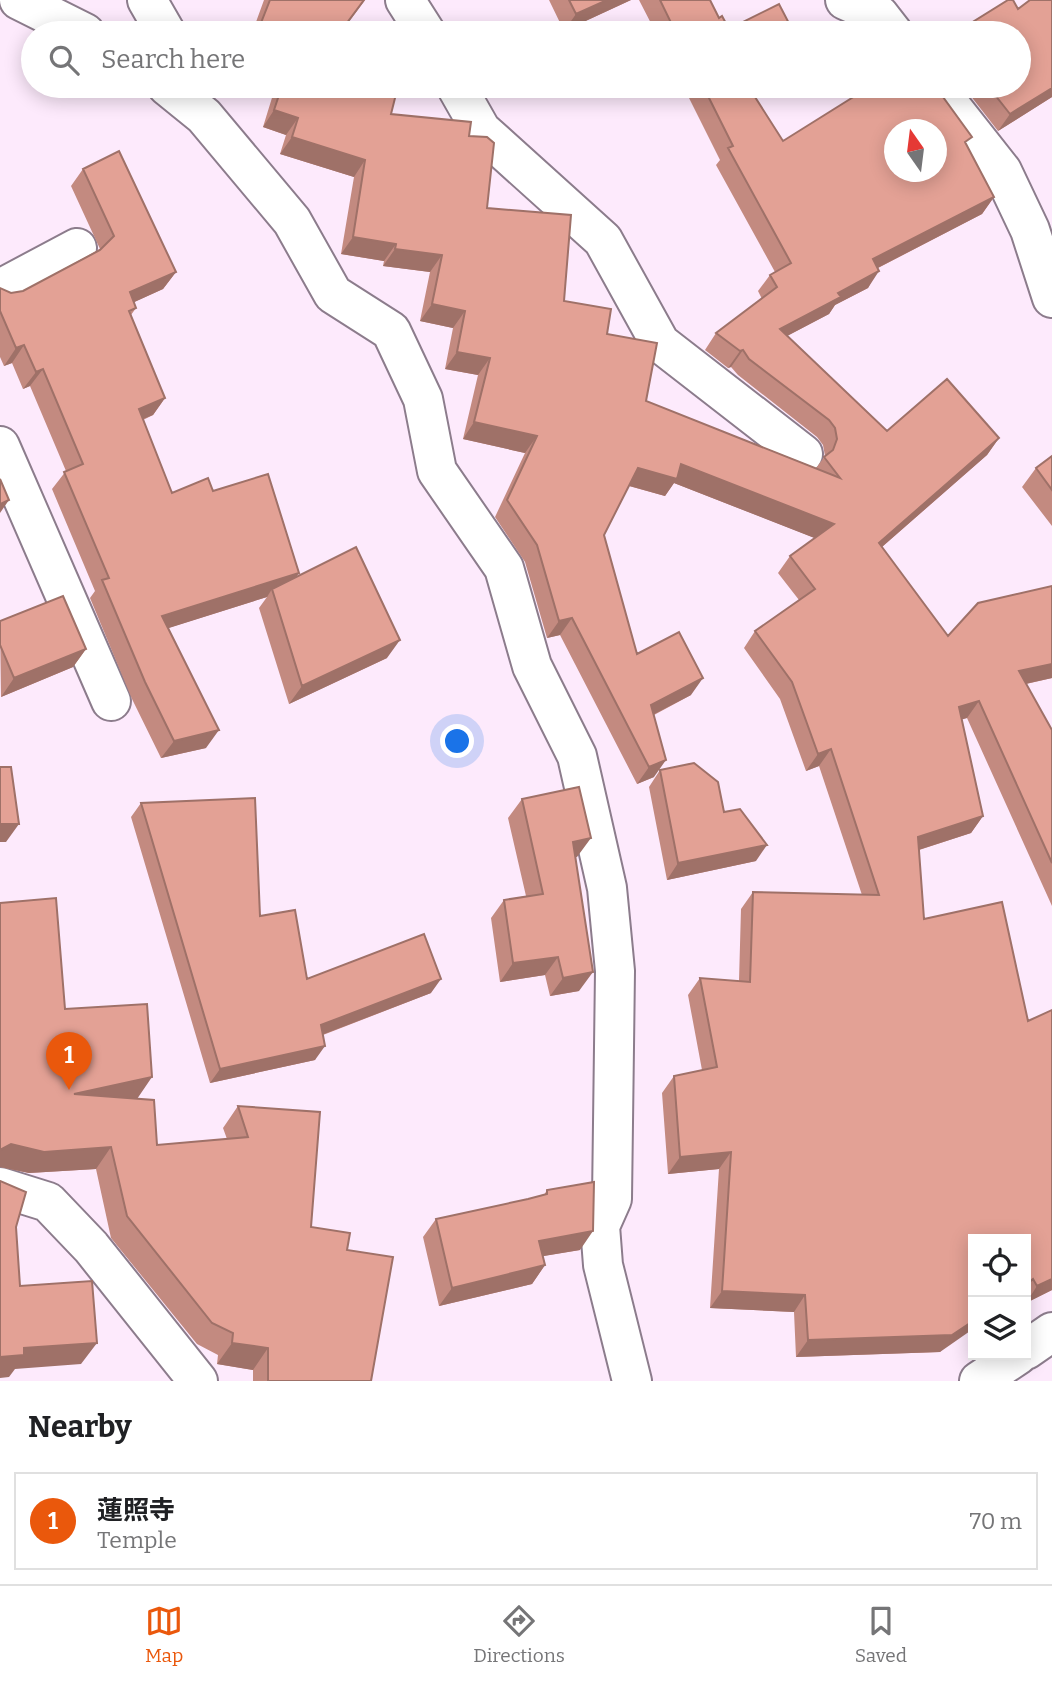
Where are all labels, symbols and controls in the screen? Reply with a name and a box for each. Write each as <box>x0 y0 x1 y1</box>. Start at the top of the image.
search box <box>21 21 1031 98</box>
icon: search <box>45 41 83 79</box>
text: Search here <box>101 44 245 75</box>
north arrow <box>884 119 947 182</box>
your location <box>440 724 474 758</box>
pin: 1 <box>46 1032 92 1090</box>
map controls <box>968 1234 1031 1360</box>
button: locate <box>968 1234 1031 1297</box>
button: layers <box>968 1297 1031 1360</box>
text: Nearby <box>28 1409 132 1445</box>
text: 蓮照寺 <box>97 1495 175 1526</box>
text: 1 <box>48 1507 58 1535</box>
text: 70 m <box>970 1507 1022 1535</box>
text: Temple <box>97 1526 177 1554</box>
tab: Map <box>145 1602 183 1667</box>
tab: Directions <box>473 1602 565 1667</box>
tab: Saved <box>855 1602 907 1667</box>

